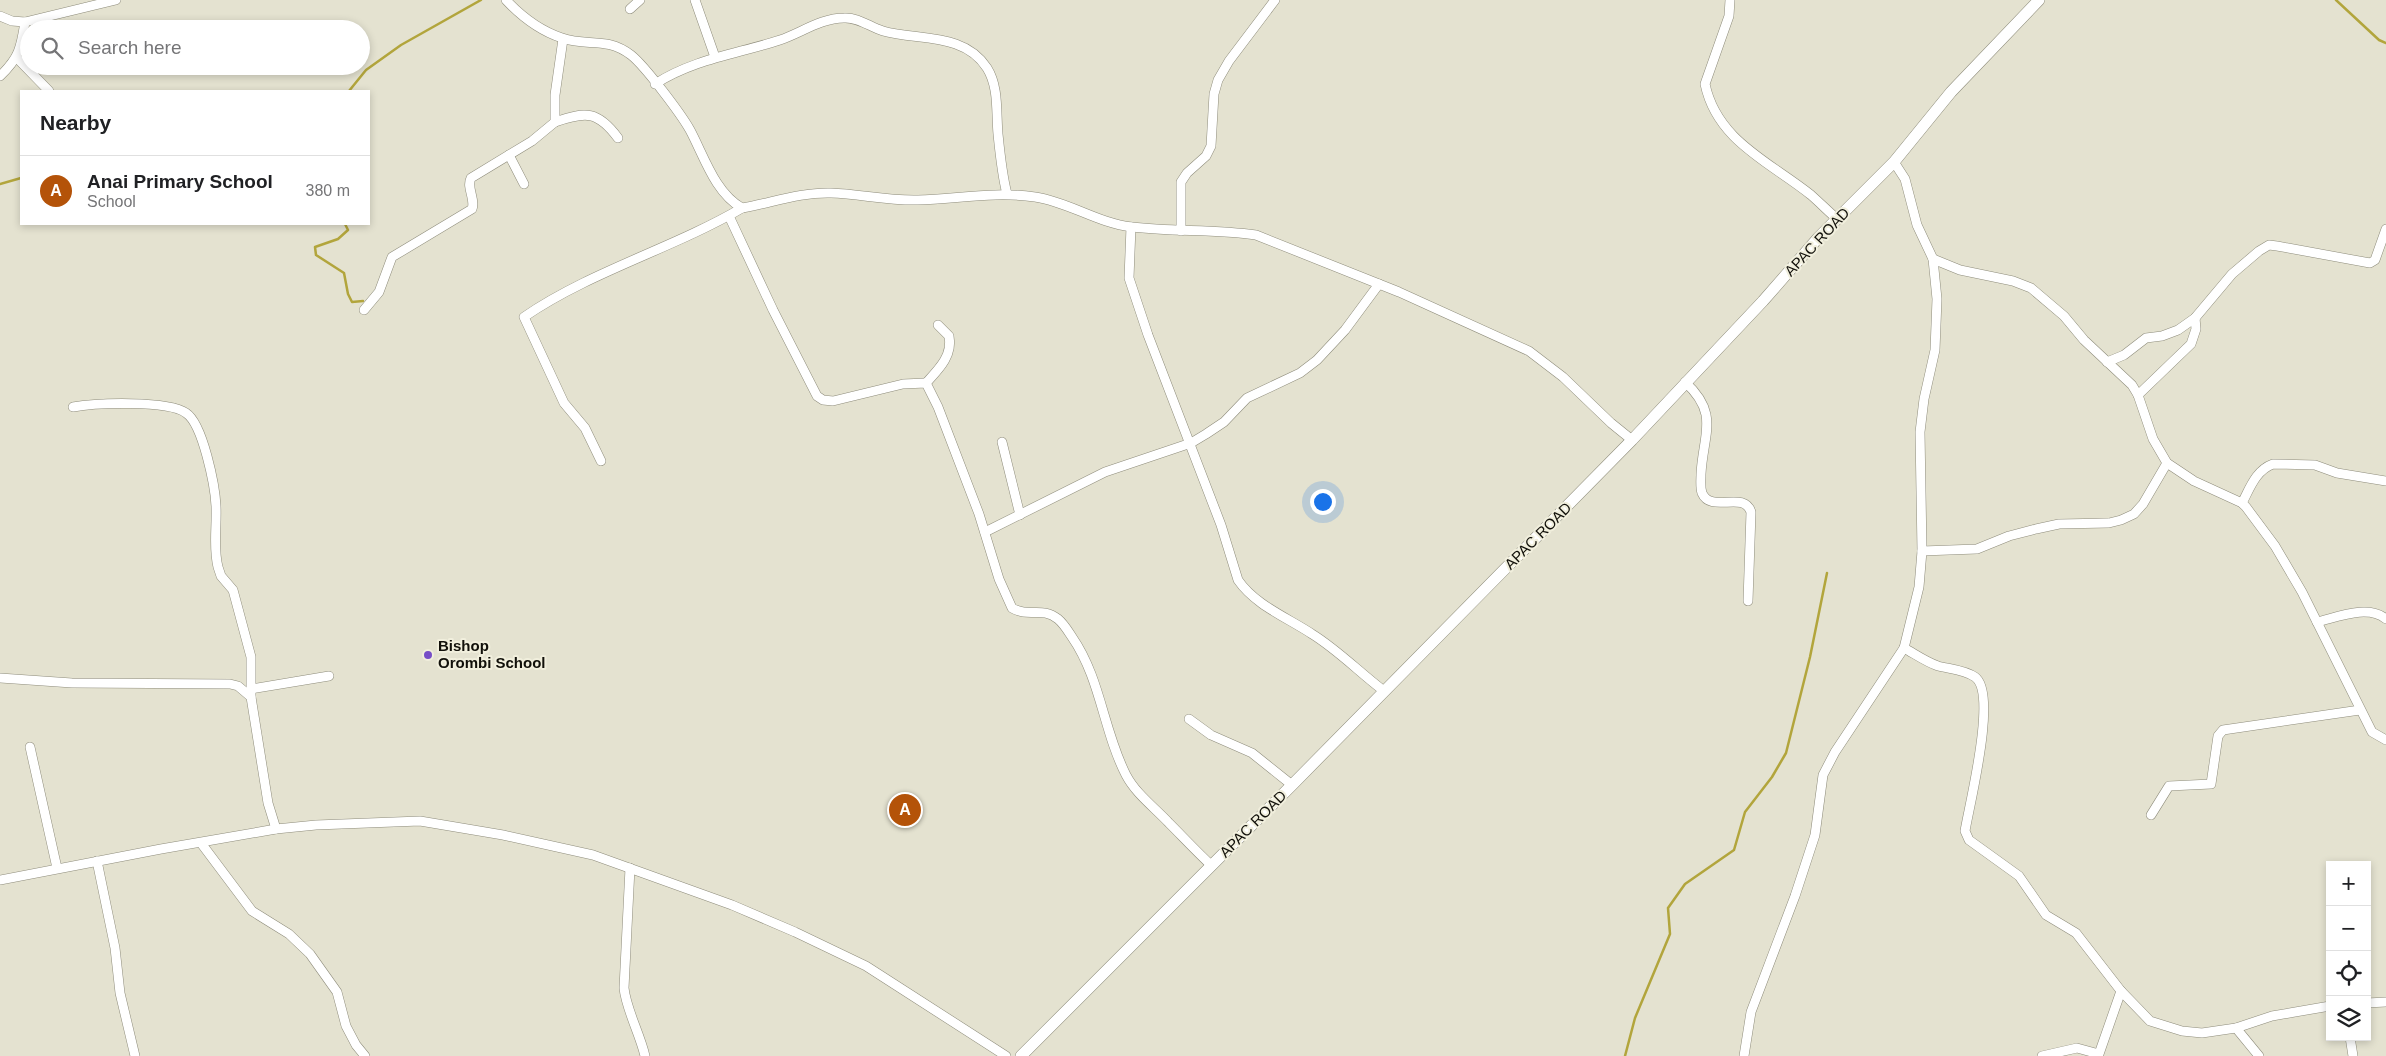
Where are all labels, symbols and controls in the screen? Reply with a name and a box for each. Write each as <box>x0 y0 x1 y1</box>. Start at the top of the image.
search box <box>20 20 370 75</box>
icon: search <box>38 34 66 62</box>
text: Search here <box>78 37 182 58</box>
text: Nearby <box>40 111 111 134</box>
text: Anai Primary School <box>87 171 273 192</box>
text: A <box>50 182 62 199</box>
text: 380 m <box>306 182 350 199</box>
text: School <box>87 193 136 210</box>
street label: APAC ROAD <box>1781 204 1853 279</box>
your location <box>1310 489 1336 515</box>
street label: APAC ROAD <box>1501 499 1575 573</box>
place label: Bishop Orombi School <box>438 637 546 671</box>
marker: Bishop Orombi School <box>422 649 434 661</box>
street label: APAC ROAD <box>1216 787 1290 861</box>
pin: A <box>889 791 921 829</box>
map controls <box>2326 861 2371 1041</box>
button: + <box>2326 861 2371 906</box>
button: − <box>2326 906 2371 951</box>
button: locate <box>2326 951 2371 996</box>
button: layers <box>2326 996 2371 1041</box>

